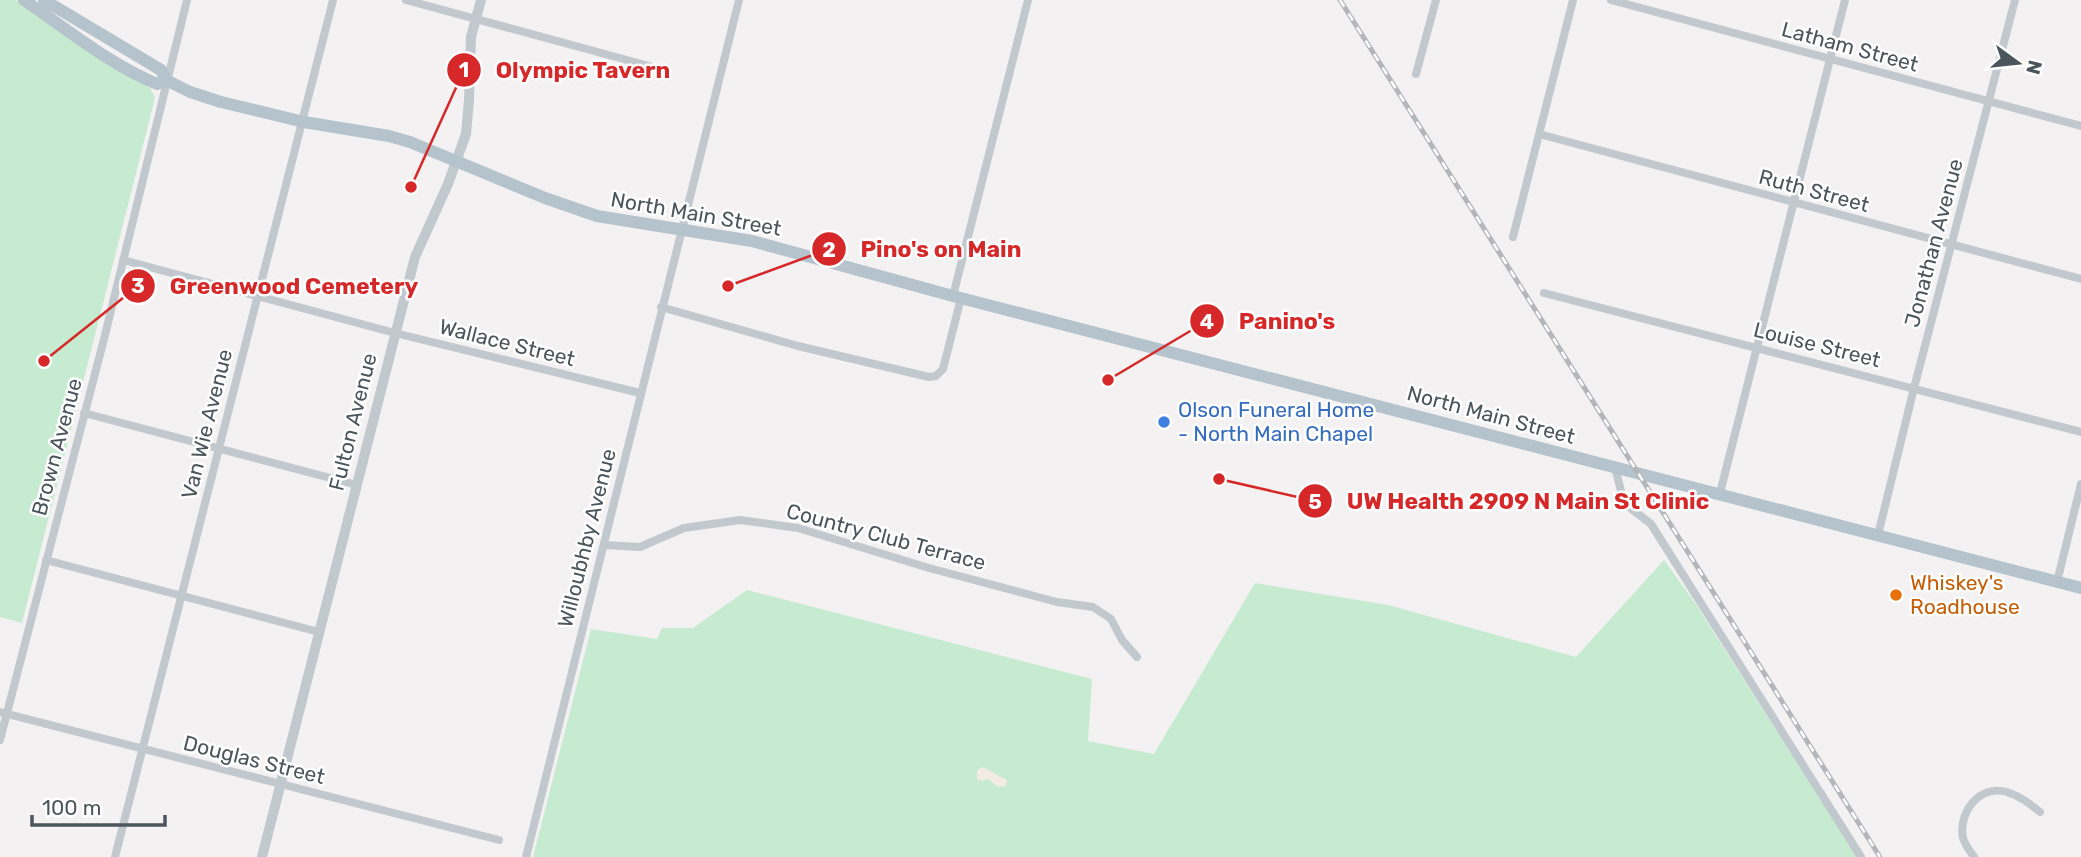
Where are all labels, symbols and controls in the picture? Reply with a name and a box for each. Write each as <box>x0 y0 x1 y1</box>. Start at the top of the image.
street label: Latham Street <box>1779 16 1921 77</box>
north arrow <box>1983 28 2053 98</box>
callout: Olympic Tavern <box>447 48 685 92</box>
text: Olympic Tavern <box>496 56 670 84</box>
text: 1 <box>459 57 469 82</box>
text: N <box>2021 58 2047 77</box>
street label: Jonathan Avenue <box>1899 156 1968 330</box>
street label: Ruth Street <box>1756 164 1872 217</box>
street label: North Main Street <box>609 186 783 241</box>
callout: Pino's on Main <box>811 227 1035 271</box>
text: Pino's on Main <box>861 235 1021 263</box>
text: 2 <box>822 237 836 262</box>
callout: Greenwood Cemetery <box>121 264 432 308</box>
text: Greenwood Cemetery <box>170 272 418 300</box>
text: 3 <box>131 273 145 298</box>
callout: Panino's <box>1190 299 1349 343</box>
text: Panino's <box>1239 307 1335 335</box>
text: 4 <box>1200 309 1214 334</box>
street label: Wallace Street <box>437 314 578 371</box>
street label: Louise Street <box>1751 317 1883 372</box>
street label: Van Wie Avenue <box>176 346 237 501</box>
street label: Fulton Avenue <box>323 350 382 493</box>
street label: Brown Avenue <box>26 375 87 518</box>
street label: North Main Street <box>1404 380 1578 449</box>
place label: Olson Funeral Home - North Main Chapel <box>1178 397 1374 446</box>
marker: Olson Funeral Home - North Main Chapel <box>1156 414 1172 430</box>
street label: Willoubhby Avenue <box>552 446 621 630</box>
callout: UW Health 2909 N Main St Clinic <box>1298 479 1723 523</box>
text: UW Health 2909 N Main St Clinic <box>1347 487 1709 515</box>
text: 5 <box>1308 489 1322 514</box>
street label: Country Club Terrace <box>784 498 988 575</box>
place label: Whiskey's Roadhouse <box>1910 570 2020 619</box>
marker: Whiskey's Roadhouse <box>1888 587 1904 603</box>
street label: Douglas Street <box>181 730 327 789</box>
scale bar <box>32 784 164 828</box>
text: 100 m <box>42 795 101 820</box>

